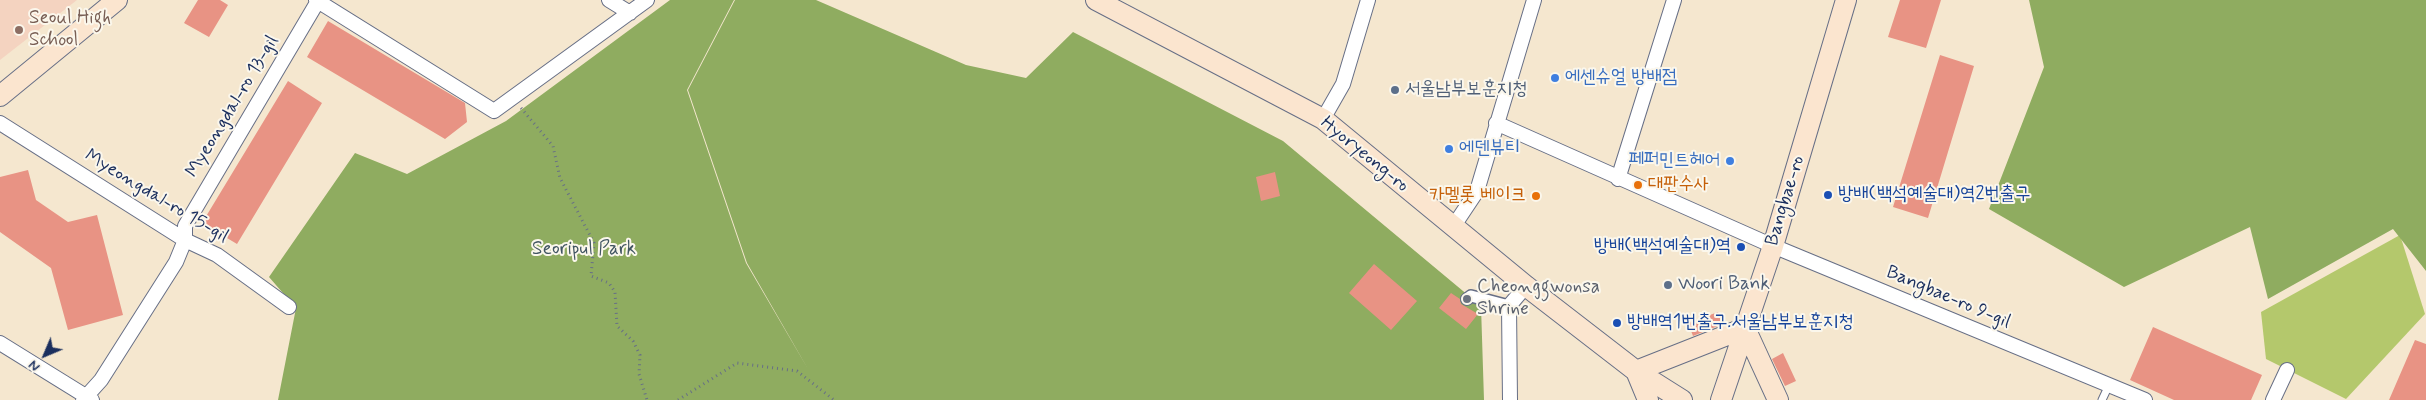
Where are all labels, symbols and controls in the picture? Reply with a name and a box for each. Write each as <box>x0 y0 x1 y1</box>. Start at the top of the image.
place label: Seoul High School <box>29 8 111 52</box>
marker: Seoul High School <box>13 24 25 36</box>
street label: Myeongdal-ro 13-gil <box>182 32 284 182</box>
place label: 에센슈얼 방배점 <box>1565 67 1677 89</box>
marker: 에센슈얼 방배점 <box>1549 72 1561 84</box>
place label: 서울남부보훈지청 <box>1405 79 1527 101</box>
marker: 서울남부보훈지청 <box>1389 84 1401 96</box>
street label: Hyoryeong-ro <box>1315 112 1413 198</box>
place label: 에덴뷰티 <box>1459 138 1520 160</box>
marker: 에덴뷰티 <box>1443 143 1455 155</box>
street label: Myeongdal-ro 15-gil <box>80 145 232 249</box>
place label: 페퍼민트헤어 <box>1628 150 1720 172</box>
street label: Bangbae-ro <box>1762 153 1810 249</box>
marker: 페퍼민트헤어 <box>1724 155 1736 167</box>
place label: 대판수사 <box>1648 174 1709 196</box>
marker: 대판수사 <box>1632 179 1644 191</box>
place label: 방배(백석예술대)역2번출구 <box>1838 184 2030 206</box>
place label: 카멜롯 베이크 <box>1429 185 1526 207</box>
marker: 방배(백석예술대)역2번출구 <box>1822 189 1834 201</box>
marker: 카멜롯 베이크 <box>1530 190 1542 202</box>
place label: 방배(백석예술대)역 <box>1594 236 1731 258</box>
park label: Seoripul Park <box>532 239 636 261</box>
marker: 방배(백석예술대)역 <box>1735 241 1747 253</box>
street label: Bangbae-ro 9-gil <box>1882 261 2014 335</box>
place label: Woori Bank <box>1678 274 1770 296</box>
place label: Cheonggwonsa Shrine <box>1477 277 1600 321</box>
marker: Woori Bank <box>1662 279 1674 291</box>
marker: Cheonggwonsa Shrine <box>1461 293 1473 305</box>
place label: 방배역1번출구.서울남부보훈지청 <box>1627 312 1853 334</box>
marker: 방배역1번출구.서울남부보훈지청 <box>1611 317 1623 329</box>
north arrow <box>20 330 70 380</box>
text: N <box>25 356 44 375</box>

